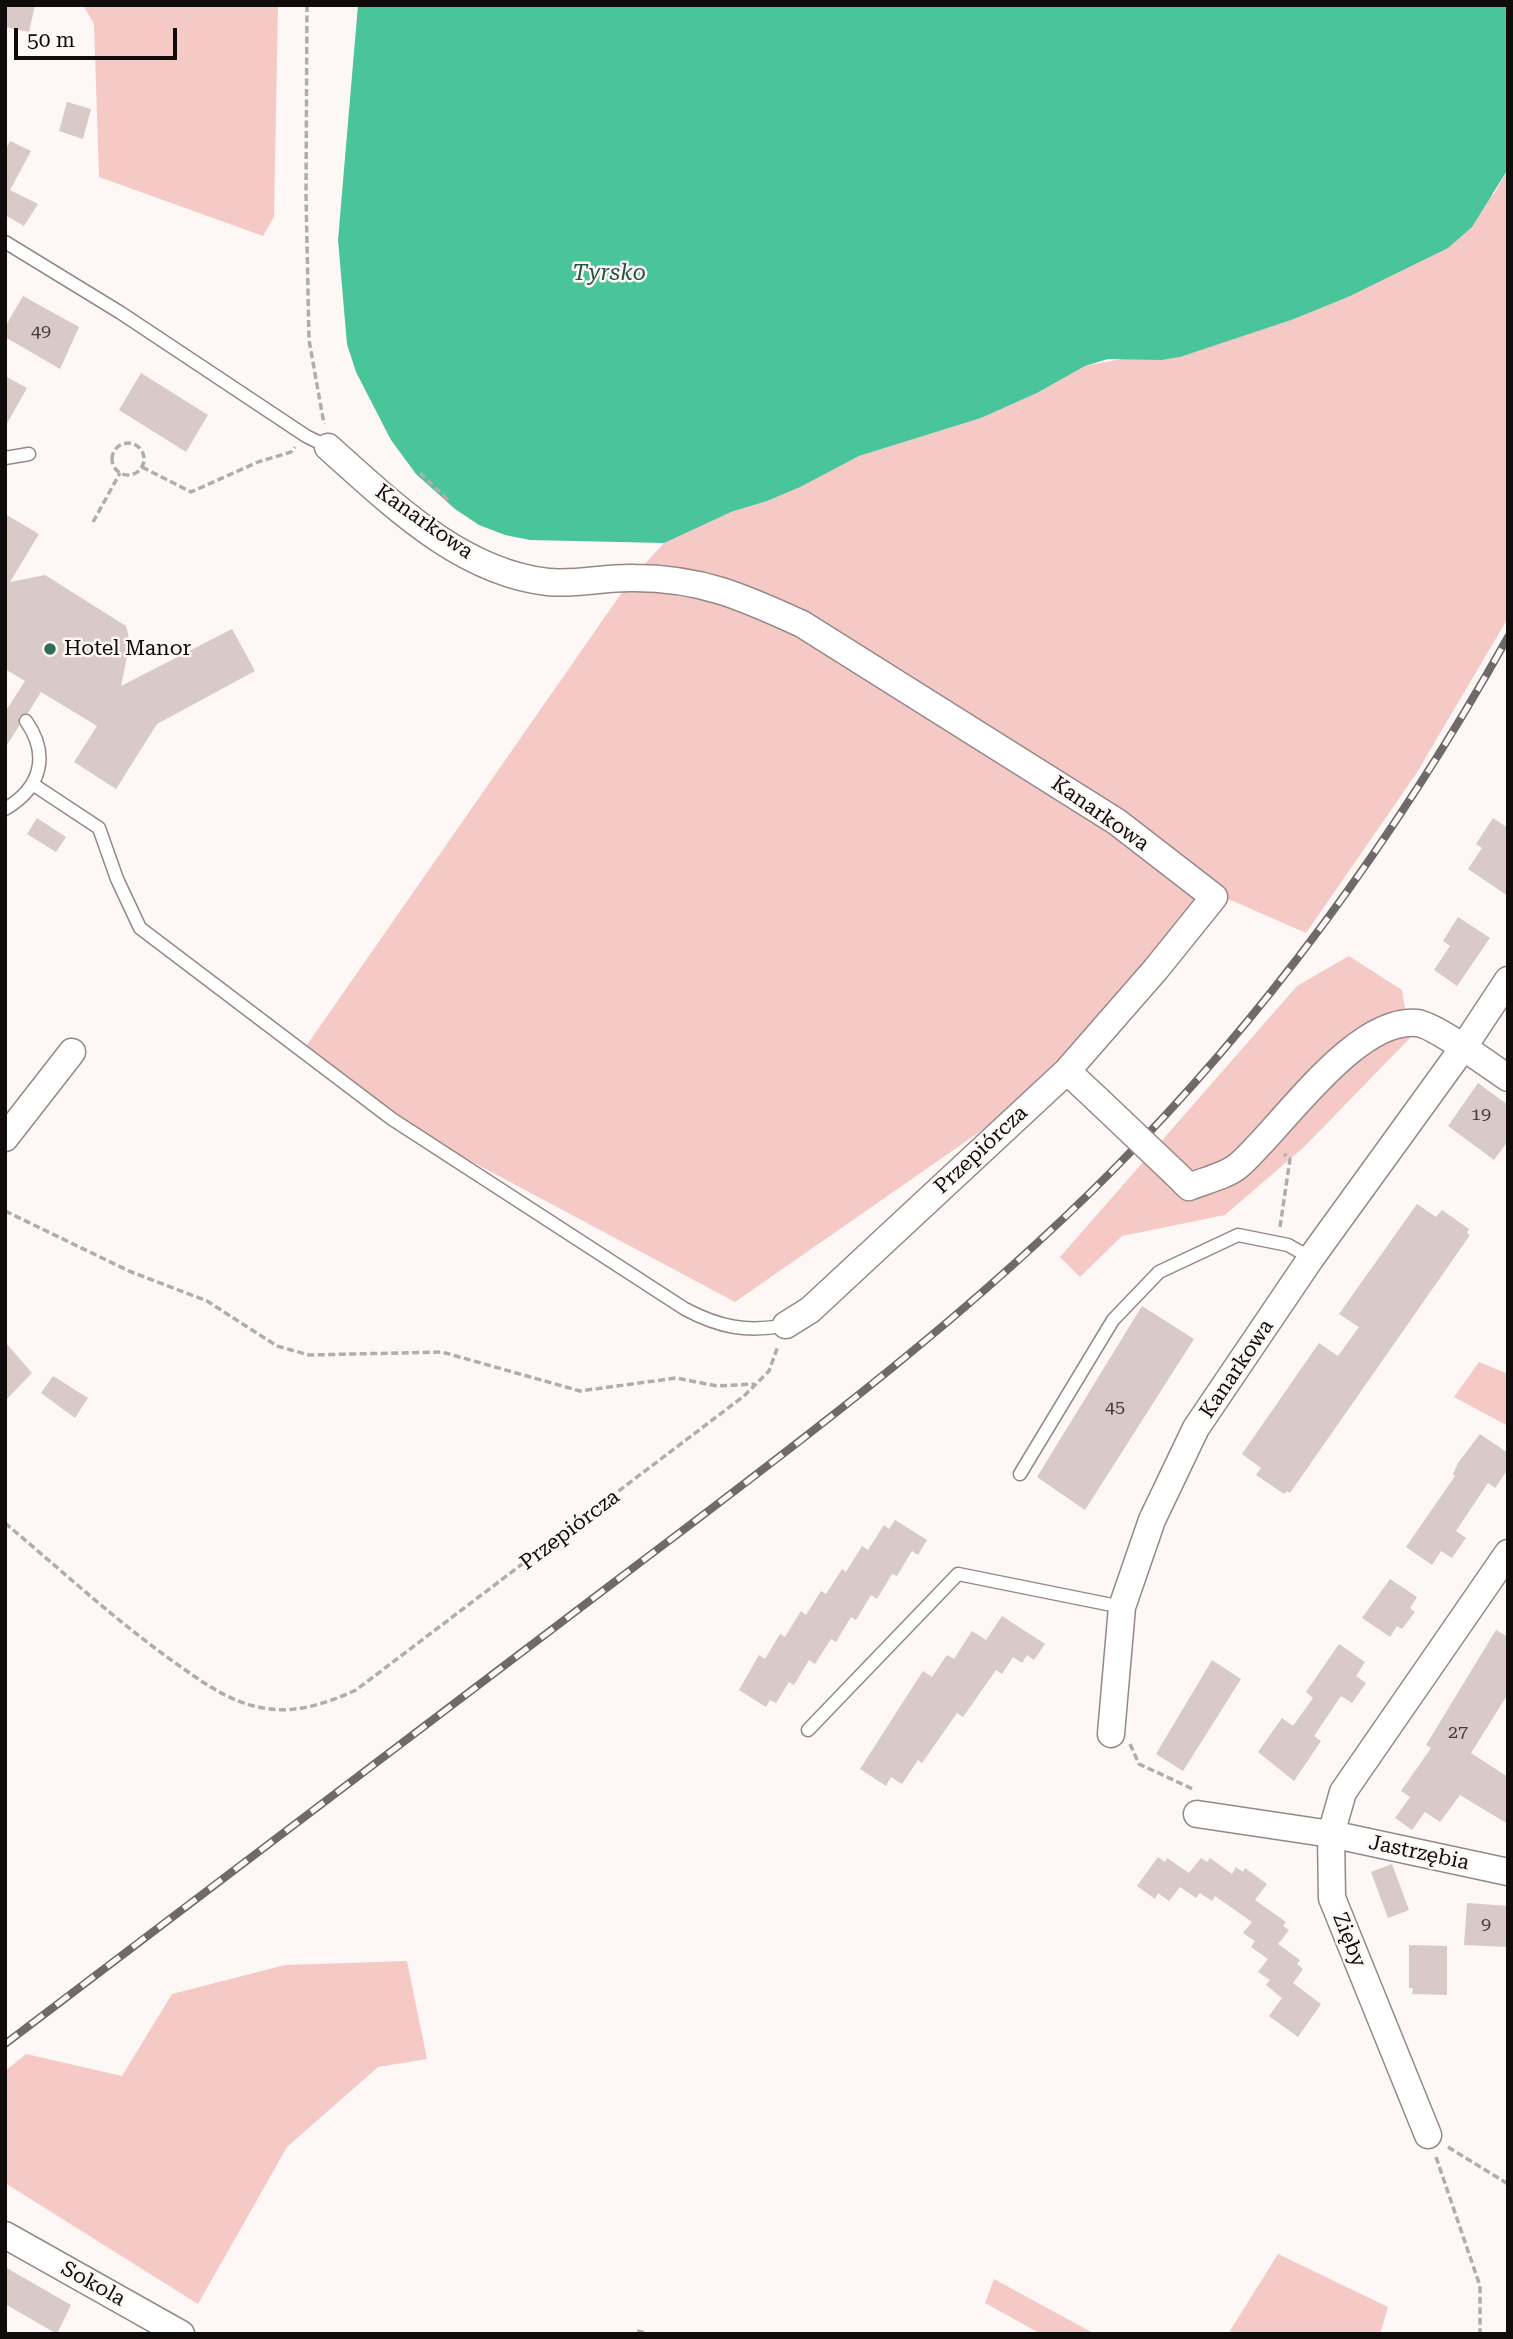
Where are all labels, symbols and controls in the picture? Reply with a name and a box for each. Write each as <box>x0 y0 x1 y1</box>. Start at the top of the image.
scale bar <box>18 14 180 58</box>
text: 50 m <box>27 28 75 52</box>
water label: Tyrsko <box>572 259 646 287</box>
house number: 49 <box>31 321 51 343</box>
street label: Kanarkowa <box>370 479 478 565</box>
place label: Hotel Manor <box>64 636 191 662</box>
marker: Hotel Manor <box>42 641 58 657</box>
street label: Kanarkowa <box>1046 771 1154 857</box>
street label: Przepiórcza <box>929 1100 1033 1200</box>
house number: 19 <box>1471 1104 1491 1126</box>
street label: Kanarkowa <box>1195 1315 1279 1423</box>
house number: 45 <box>1105 1397 1125 1419</box>
street label: Przepiórcza <box>515 1484 625 1576</box>
house number: 27 <box>1448 1722 1468 1744</box>
street label: Jastrzębia <box>1367 1830 1471 1876</box>
street label: Zięby <box>1327 1909 1371 1971</box>
house number: 9 <box>1481 1914 1491 1936</box>
street label: Sokola <box>56 2256 130 2312</box>

